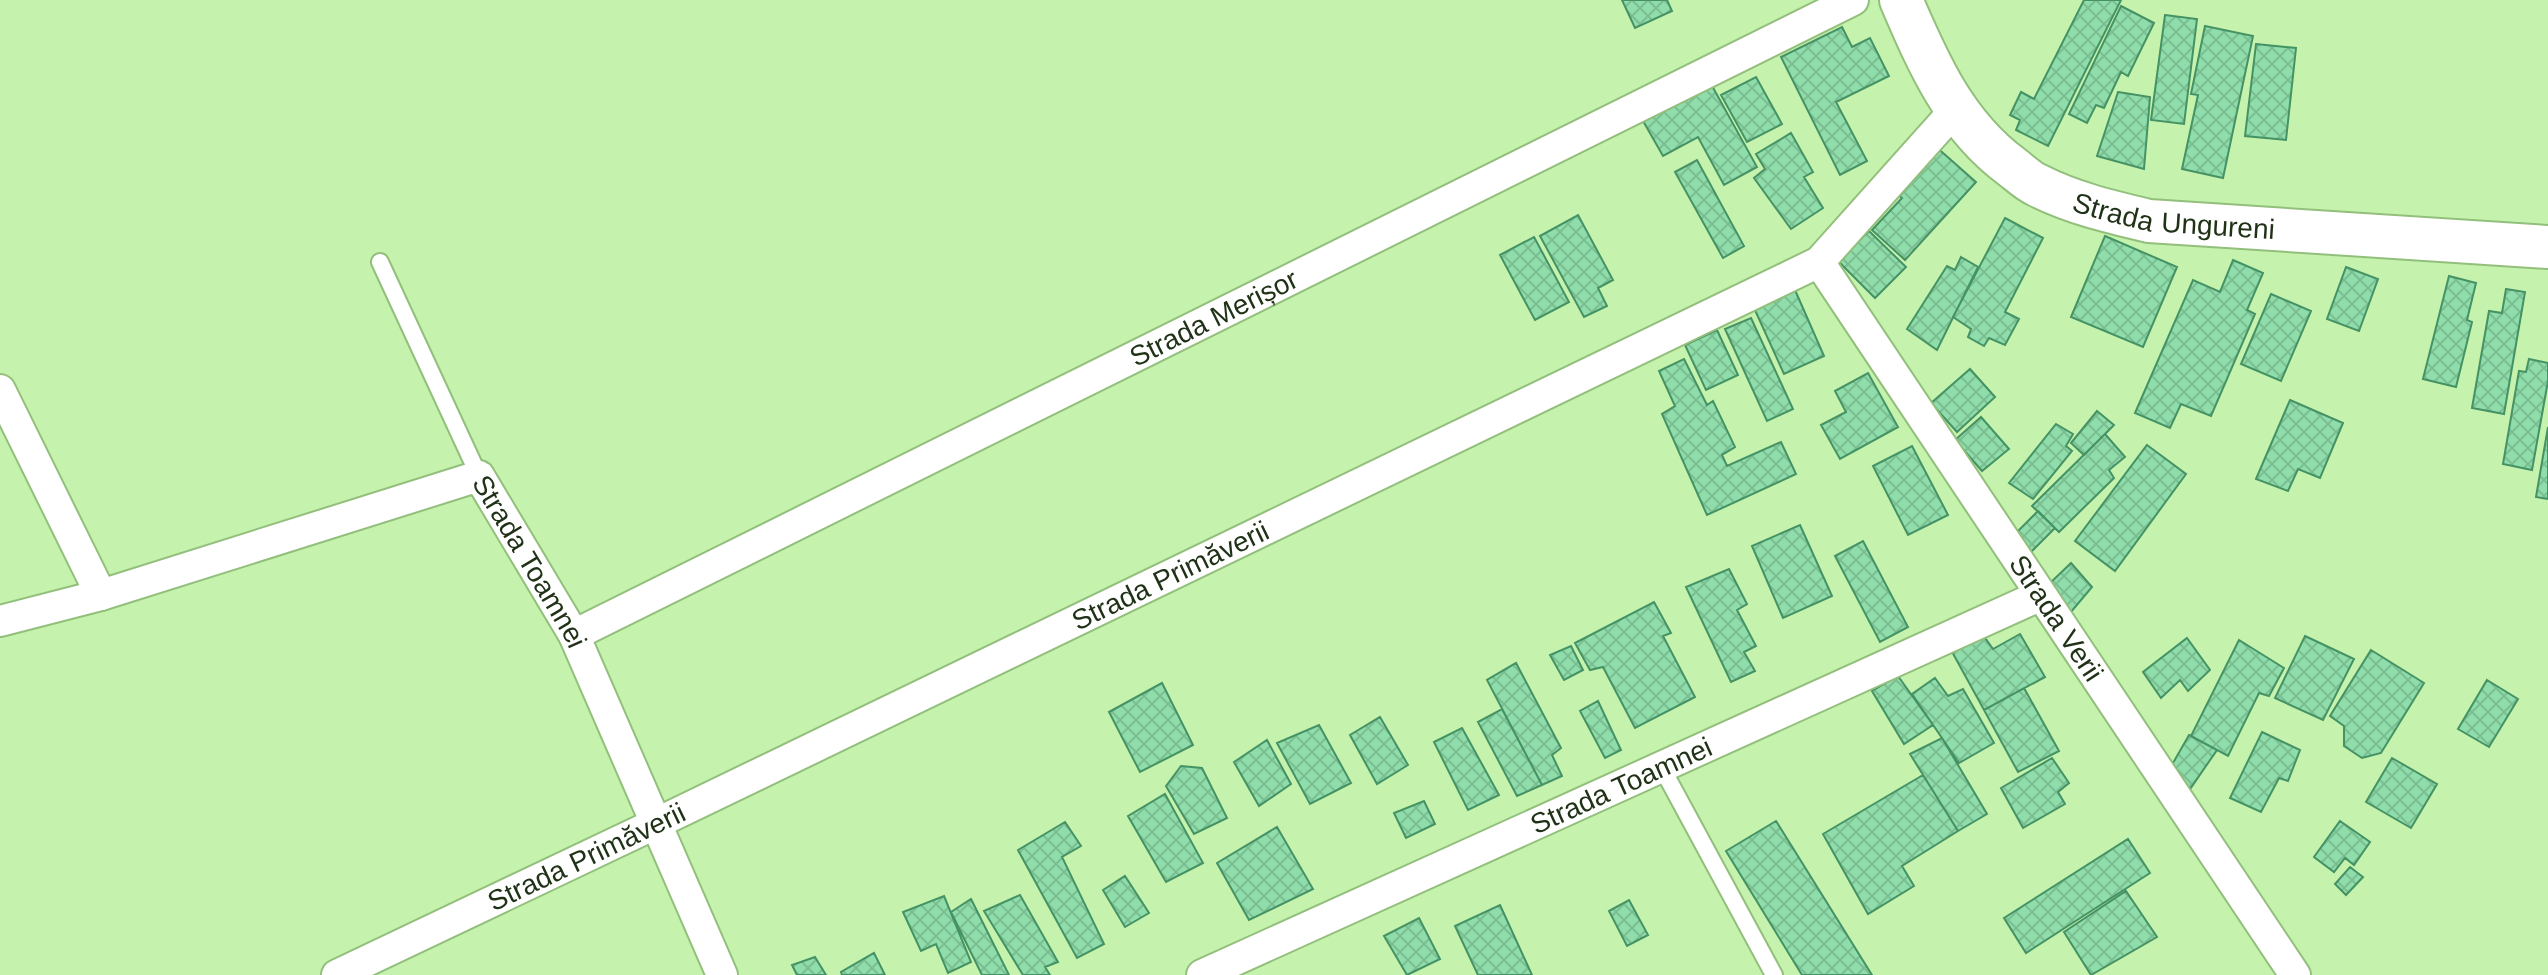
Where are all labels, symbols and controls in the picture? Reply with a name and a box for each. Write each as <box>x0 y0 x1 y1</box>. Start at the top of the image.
street label: Strada Ungureni <box>2069 186 2276 245</box>
street label: Strada Merișor <box>1125 263 1303 373</box>
street label: Strada Toamnei <box>466 470 593 652</box>
street label: Strada Primăverii <box>1067 515 1274 636</box>
street label: Strada Verii <box>2003 549 2109 687</box>
street label: Strada Toamnei <box>1526 731 1717 840</box>
street label: Strada Primăverii <box>483 797 690 917</box>

